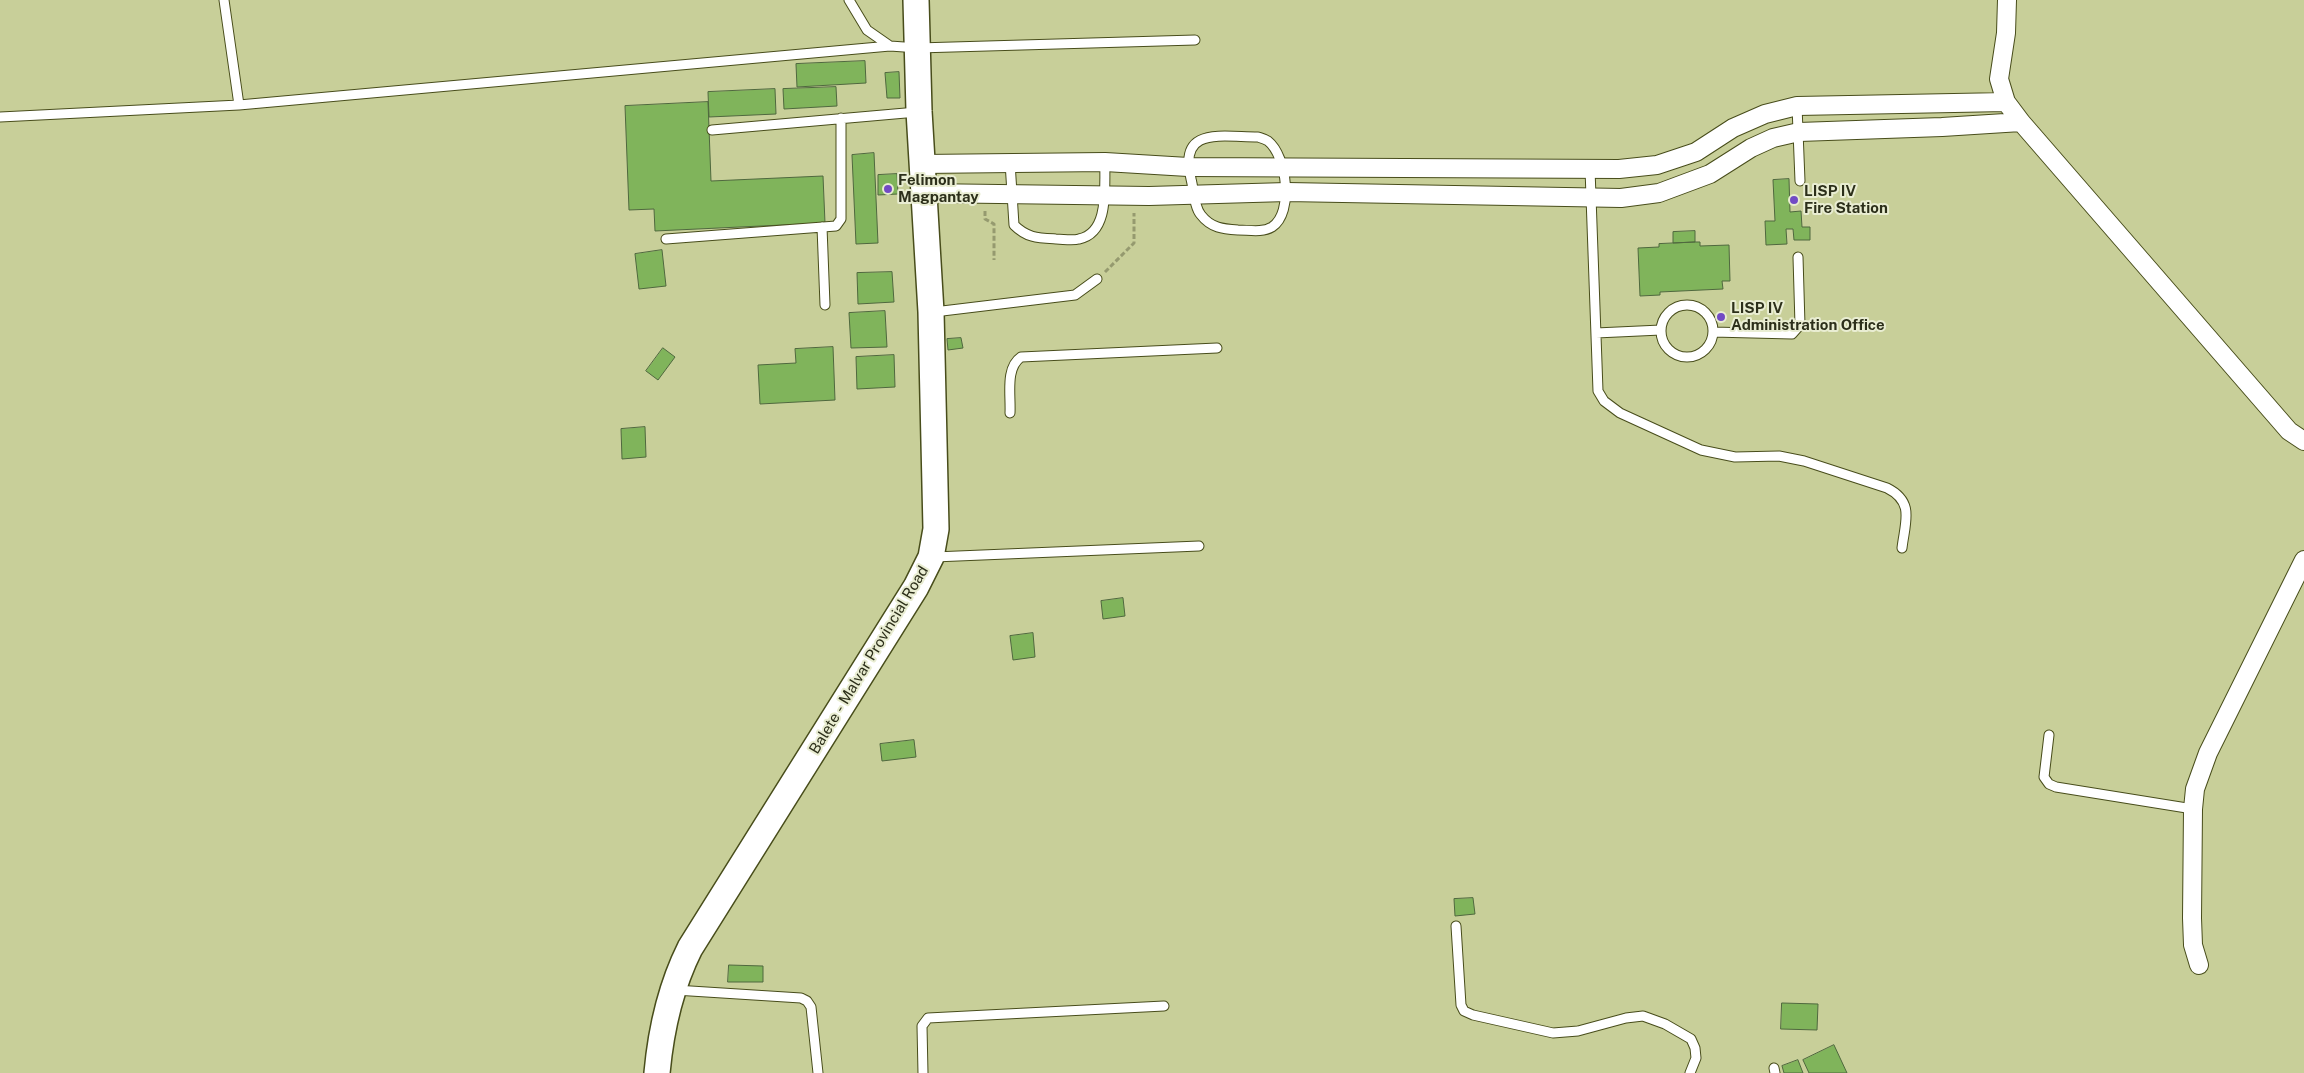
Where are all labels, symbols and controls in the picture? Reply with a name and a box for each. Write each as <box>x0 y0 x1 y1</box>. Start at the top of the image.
place label: Felimon Magpantay <box>898 171 979 206</box>
place label: LISP IV Fire Station <box>1804 182 1888 217</box>
marker: Felimon Magpantay <box>882 183 894 195</box>
marker: LISP IV Fire Station <box>1788 194 1800 206</box>
place label: LISP IV Administration Office <box>1731 299 1885 334</box>
marker: LISP IV Administration Office <box>1715 311 1727 323</box>
street label: Balete - Malvar Provincial Road <box>806 563 932 757</box>

